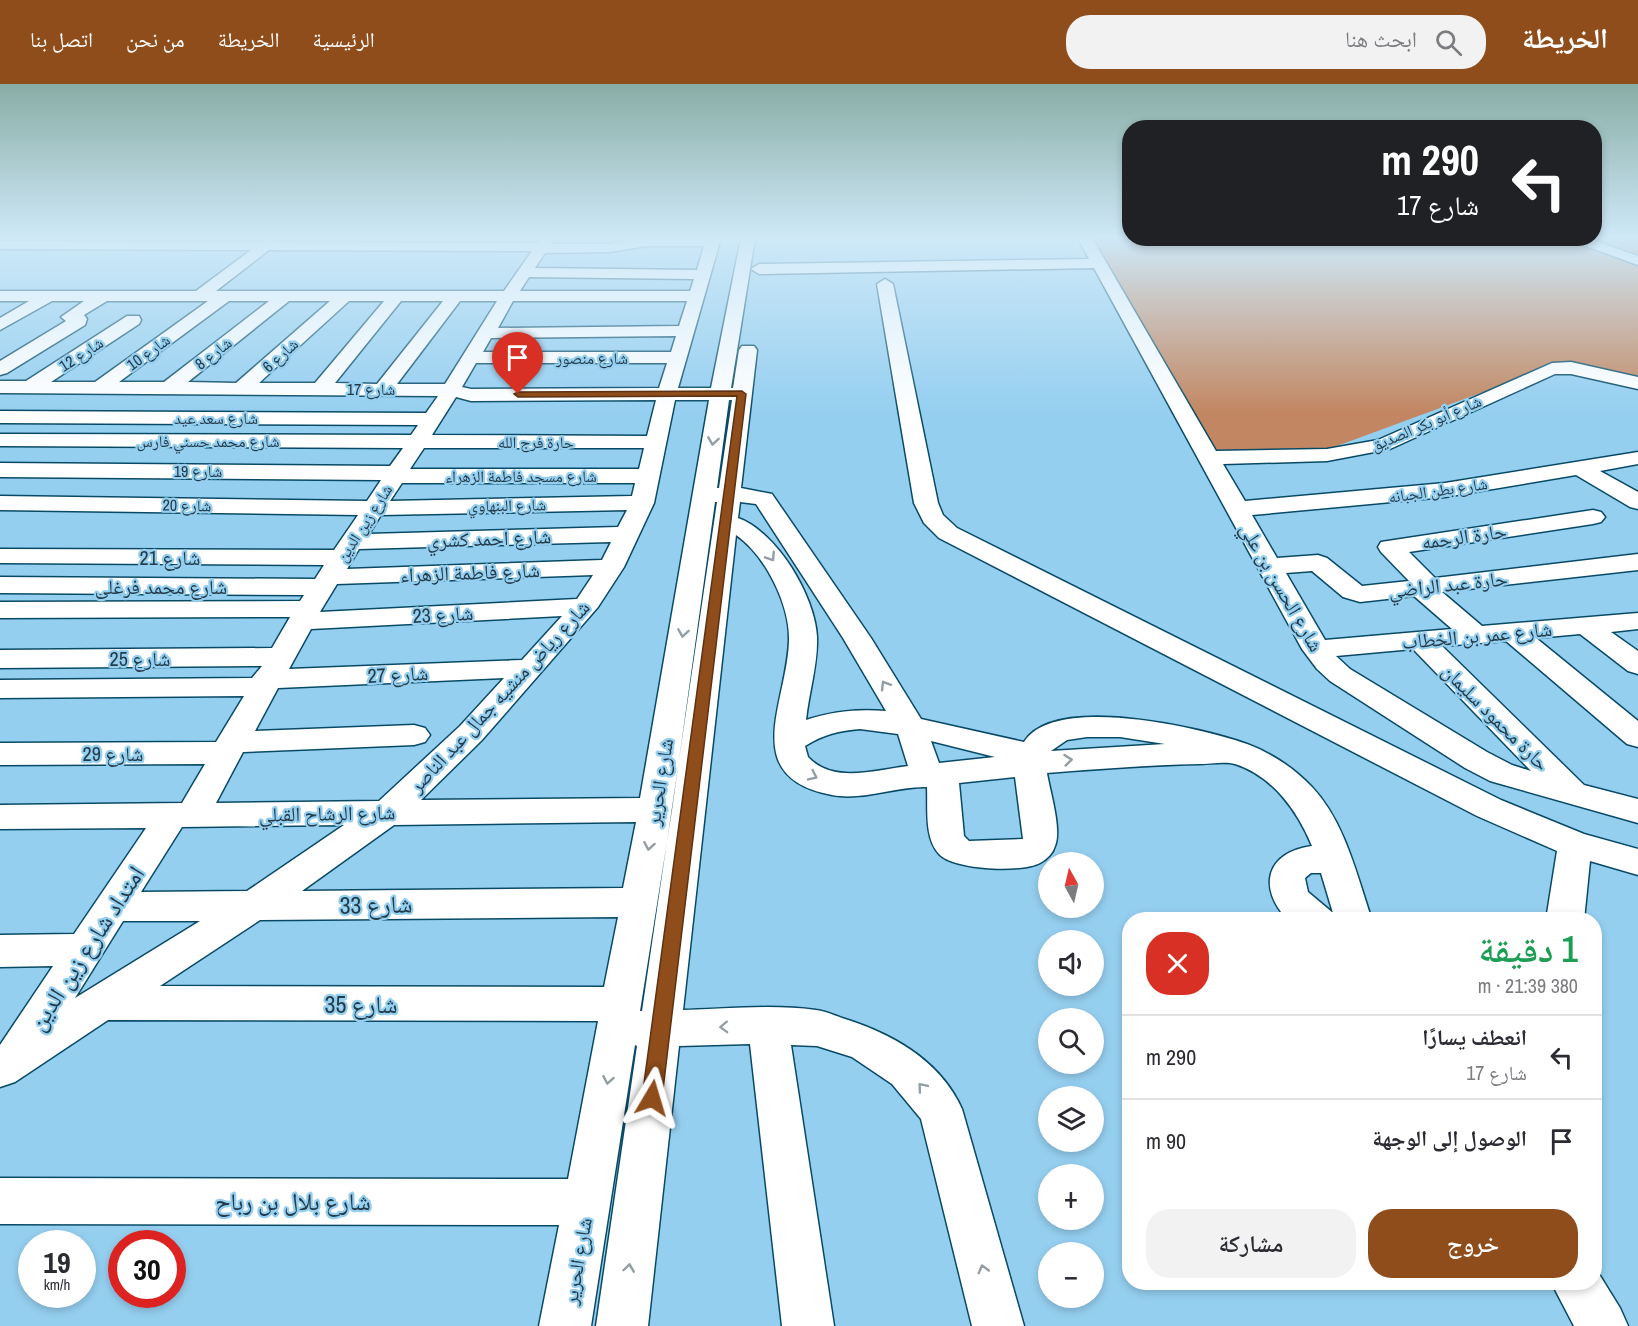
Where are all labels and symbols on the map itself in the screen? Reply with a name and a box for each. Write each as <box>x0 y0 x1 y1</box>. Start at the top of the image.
street label: شارع 10 <box>122 329 174 375</box>
street label: شارع 12 <box>55 332 107 376</box>
street label: شارع 8 <box>190 332 236 374</box>
pin <box>492 332 543 394</box>
street label: شارع 6 <box>257 333 303 377</box>
street label: شارع منصور <box>555 347 628 369</box>
street label: شارع 17 <box>347 378 395 400</box>
street label: شارع أبو بكر الصديق <box>1367 390 1485 456</box>
street label: شارع سعد عيد <box>174 407 258 429</box>
street label: شارع محمد حسني فارس <box>136 430 280 454</box>
street label: حارة فرج الله <box>498 431 574 453</box>
one-way arrow <box>708 436 720 445</box>
street label: شارع 19 <box>174 460 222 482</box>
street label: شارع مسجد فاطمة الزهراء <box>445 465 597 487</box>
street label: شارع بطن الجبانه <box>1387 472 1489 508</box>
street label: شارع زين الدين <box>331 480 397 566</box>
street label: شارع البنهاوي <box>468 493 546 519</box>
street label: شارع 20 <box>162 494 212 516</box>
street label: شارع الحسن بن علي <box>1231 517 1330 658</box>
street label: حارة الرحمه <box>1420 517 1508 555</box>
street label: شارع احمد كشري <box>426 522 552 557</box>
street label: شارع 21 <box>140 544 200 571</box>
one-way arrow <box>763 551 774 562</box>
street label: شارع فاطمة الزهراء <box>400 556 540 588</box>
street label: حارة عبد الراضي <box>1387 564 1509 607</box>
street label: شارع محمد فرغلى <box>95 573 227 600</box>
street label: شارع رياض منشيه جمال عبد الناصر <box>402 594 595 799</box>
street label: شارع 23 <box>412 599 474 629</box>
street label: شارع عمر بن الخطاب <box>1401 615 1553 655</box>
one-way arrow <box>677 628 690 638</box>
street label: شارع 25 <box>110 645 170 672</box>
street label: حارة محمود سليمان <box>1436 657 1556 777</box>
street label: شارع 27 <box>367 659 429 689</box>
one-way arrow <box>881 681 893 691</box>
street label: شارع الحرير <box>639 736 679 829</box>
street label: شارع 29 <box>83 740 143 767</box>
one-way arrow <box>1064 754 1073 767</box>
one-way arrow <box>807 768 818 780</box>
street label: شارع الرشاح القبلي <box>259 798 395 831</box>
one-way arrow <box>643 842 655 851</box>
north arrow <box>1038 852 1104 918</box>
street label: امتداد شارع زين الدين <box>21 859 151 1037</box>
street label: شارع 33 <box>339 887 413 921</box>
street label: شارع 35 <box>325 988 398 1020</box>
one-way arrow <box>719 1021 728 1034</box>
position arrow <box>620 1066 684 1130</box>
one-way arrow <box>602 1075 615 1085</box>
one-way arrow <box>918 1083 929 1094</box>
street label: شارع بلال بن رباح <box>215 1185 371 1217</box>
street label: شارع الحرير <box>556 1215 598 1308</box>
speed limit sign: 30 <box>108 1230 186 1308</box>
one-way arrow <box>623 1263 635 1273</box>
one-way arrow <box>977 1265 990 1275</box>

